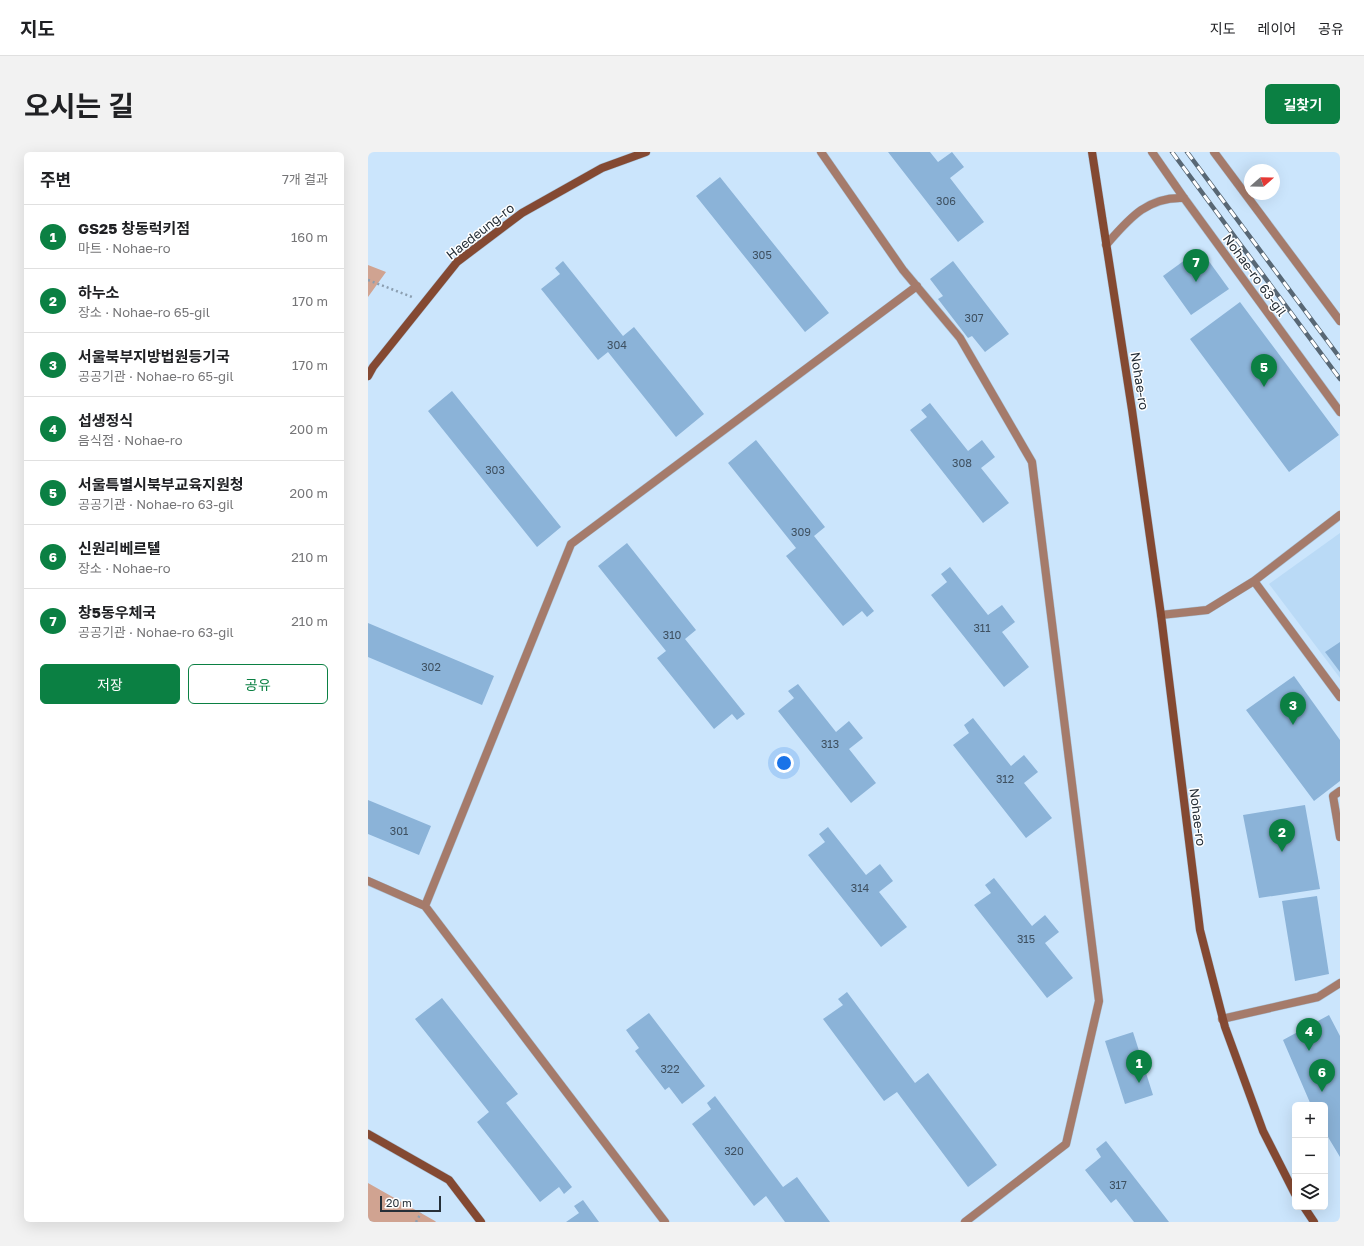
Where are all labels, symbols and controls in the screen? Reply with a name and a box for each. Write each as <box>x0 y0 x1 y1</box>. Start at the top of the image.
text: 지도 <box>20 17 55 40</box>
text: 지도 <box>1210 20 1236 37</box>
text: 레이어 <box>1258 20 1296 37</box>
text: 공유 <box>1318 20 1344 37</box>
button: 길찾기 <box>1265 84 1340 124</box>
text: 오시는 길 <box>24 89 134 122</box>
north arrow <box>1244 164 1280 200</box>
text: 주변 <box>40 169 71 190</box>
text: 7개 결과 <box>282 171 328 187</box>
house number: 306 <box>936 194 956 207</box>
street label: Haedeung-ro <box>443 199 517 262</box>
text: GS25 창동럭키점 <box>78 219 190 237</box>
text: 1 <box>50 229 56 245</box>
text: 160 m <box>291 229 328 245</box>
street label: Nohae-ro 63-gil <box>1220 231 1290 319</box>
text: 마트 · Nohae-ro <box>78 240 171 256</box>
house number: 305 <box>752 248 772 261</box>
pin: 7 <box>1183 249 1209 282</box>
text: 하누소 <box>78 283 119 301</box>
text: 2 <box>49 293 57 309</box>
text: 170 m <box>292 293 328 309</box>
text: 장소 · Nohae-ro 65-gil <box>78 304 210 320</box>
house number: 307 <box>964 311 984 324</box>
house number: 304 <box>607 338 627 351</box>
text: 서울북부지방법원등기국 <box>78 347 230 365</box>
street label: Nohae-ro <box>1128 351 1152 411</box>
pin: 5 <box>1251 354 1277 387</box>
text: 3 <box>49 357 57 373</box>
text: 170 m <box>292 357 328 373</box>
text: 공공기관 · Nohae-ro 65-gil <box>78 368 234 384</box>
text: 섭생정식 <box>78 411 133 429</box>
text: 4 <box>49 421 57 437</box>
text: 200 m <box>290 421 328 437</box>
text: 음식점 · Nohae-ro <box>78 432 183 448</box>
house number: 308 <box>952 456 972 469</box>
house number: 303 <box>485 463 505 476</box>
text: 서울특별시북부교육지원청 <box>78 475 244 493</box>
text: 5 <box>49 485 57 501</box>
text: 200 m <box>290 485 328 501</box>
text: 공공기관 · Nohae-ro 63-gil <box>78 496 234 512</box>
house number: 309 <box>791 525 811 538</box>
text: 신원리베르텔 <box>78 539 161 557</box>
text: 6 <box>49 549 57 565</box>
text: 210 m <box>291 549 328 565</box>
text: 장소 · Nohae-ro <box>78 560 171 576</box>
text: 창5동우체국 <box>78 603 156 621</box>
text: 7 <box>49 613 57 629</box>
text: 210 m <box>291 613 328 629</box>
house number: 311 <box>973 621 991 634</box>
text: 공공기관 · Nohae-ro 63-gil <box>78 624 234 640</box>
house number: 310 <box>663 628 681 641</box>
house number: 302 <box>421 660 441 673</box>
button: 저장 <box>40 664 180 704</box>
button: 공유 <box>188 664 328 704</box>
pin: 3 <box>1280 692 1306 725</box>
house number: 313 <box>821 737 839 750</box>
your location <box>774 753 794 773</box>
house number: 312 <box>996 772 1014 785</box>
street label: Nohae-ro <box>1187 787 1210 847</box>
pin: 2 <box>1269 819 1295 852</box>
house number: 301 <box>390 824 408 837</box>
house number: 314 <box>851 881 870 894</box>
house number: 315 <box>1017 932 1035 945</box>
pin: 4 <box>1296 1018 1322 1051</box>
pin: 1 <box>1126 1050 1152 1083</box>
pin: 6 <box>1309 1059 1335 1092</box>
house number: 322 <box>660 1062 680 1075</box>
map controls <box>1292 1102 1328 1210</box>
button: + <box>1292 1102 1328 1138</box>
button: − <box>1292 1138 1328 1174</box>
house number: 320 <box>724 1144 744 1157</box>
button: layers <box>1292 1174 1328 1210</box>
house number: 317 <box>1109 1178 1127 1191</box>
scale bar <box>380 1194 441 1213</box>
text: 20 m <box>386 1196 412 1209</box>

